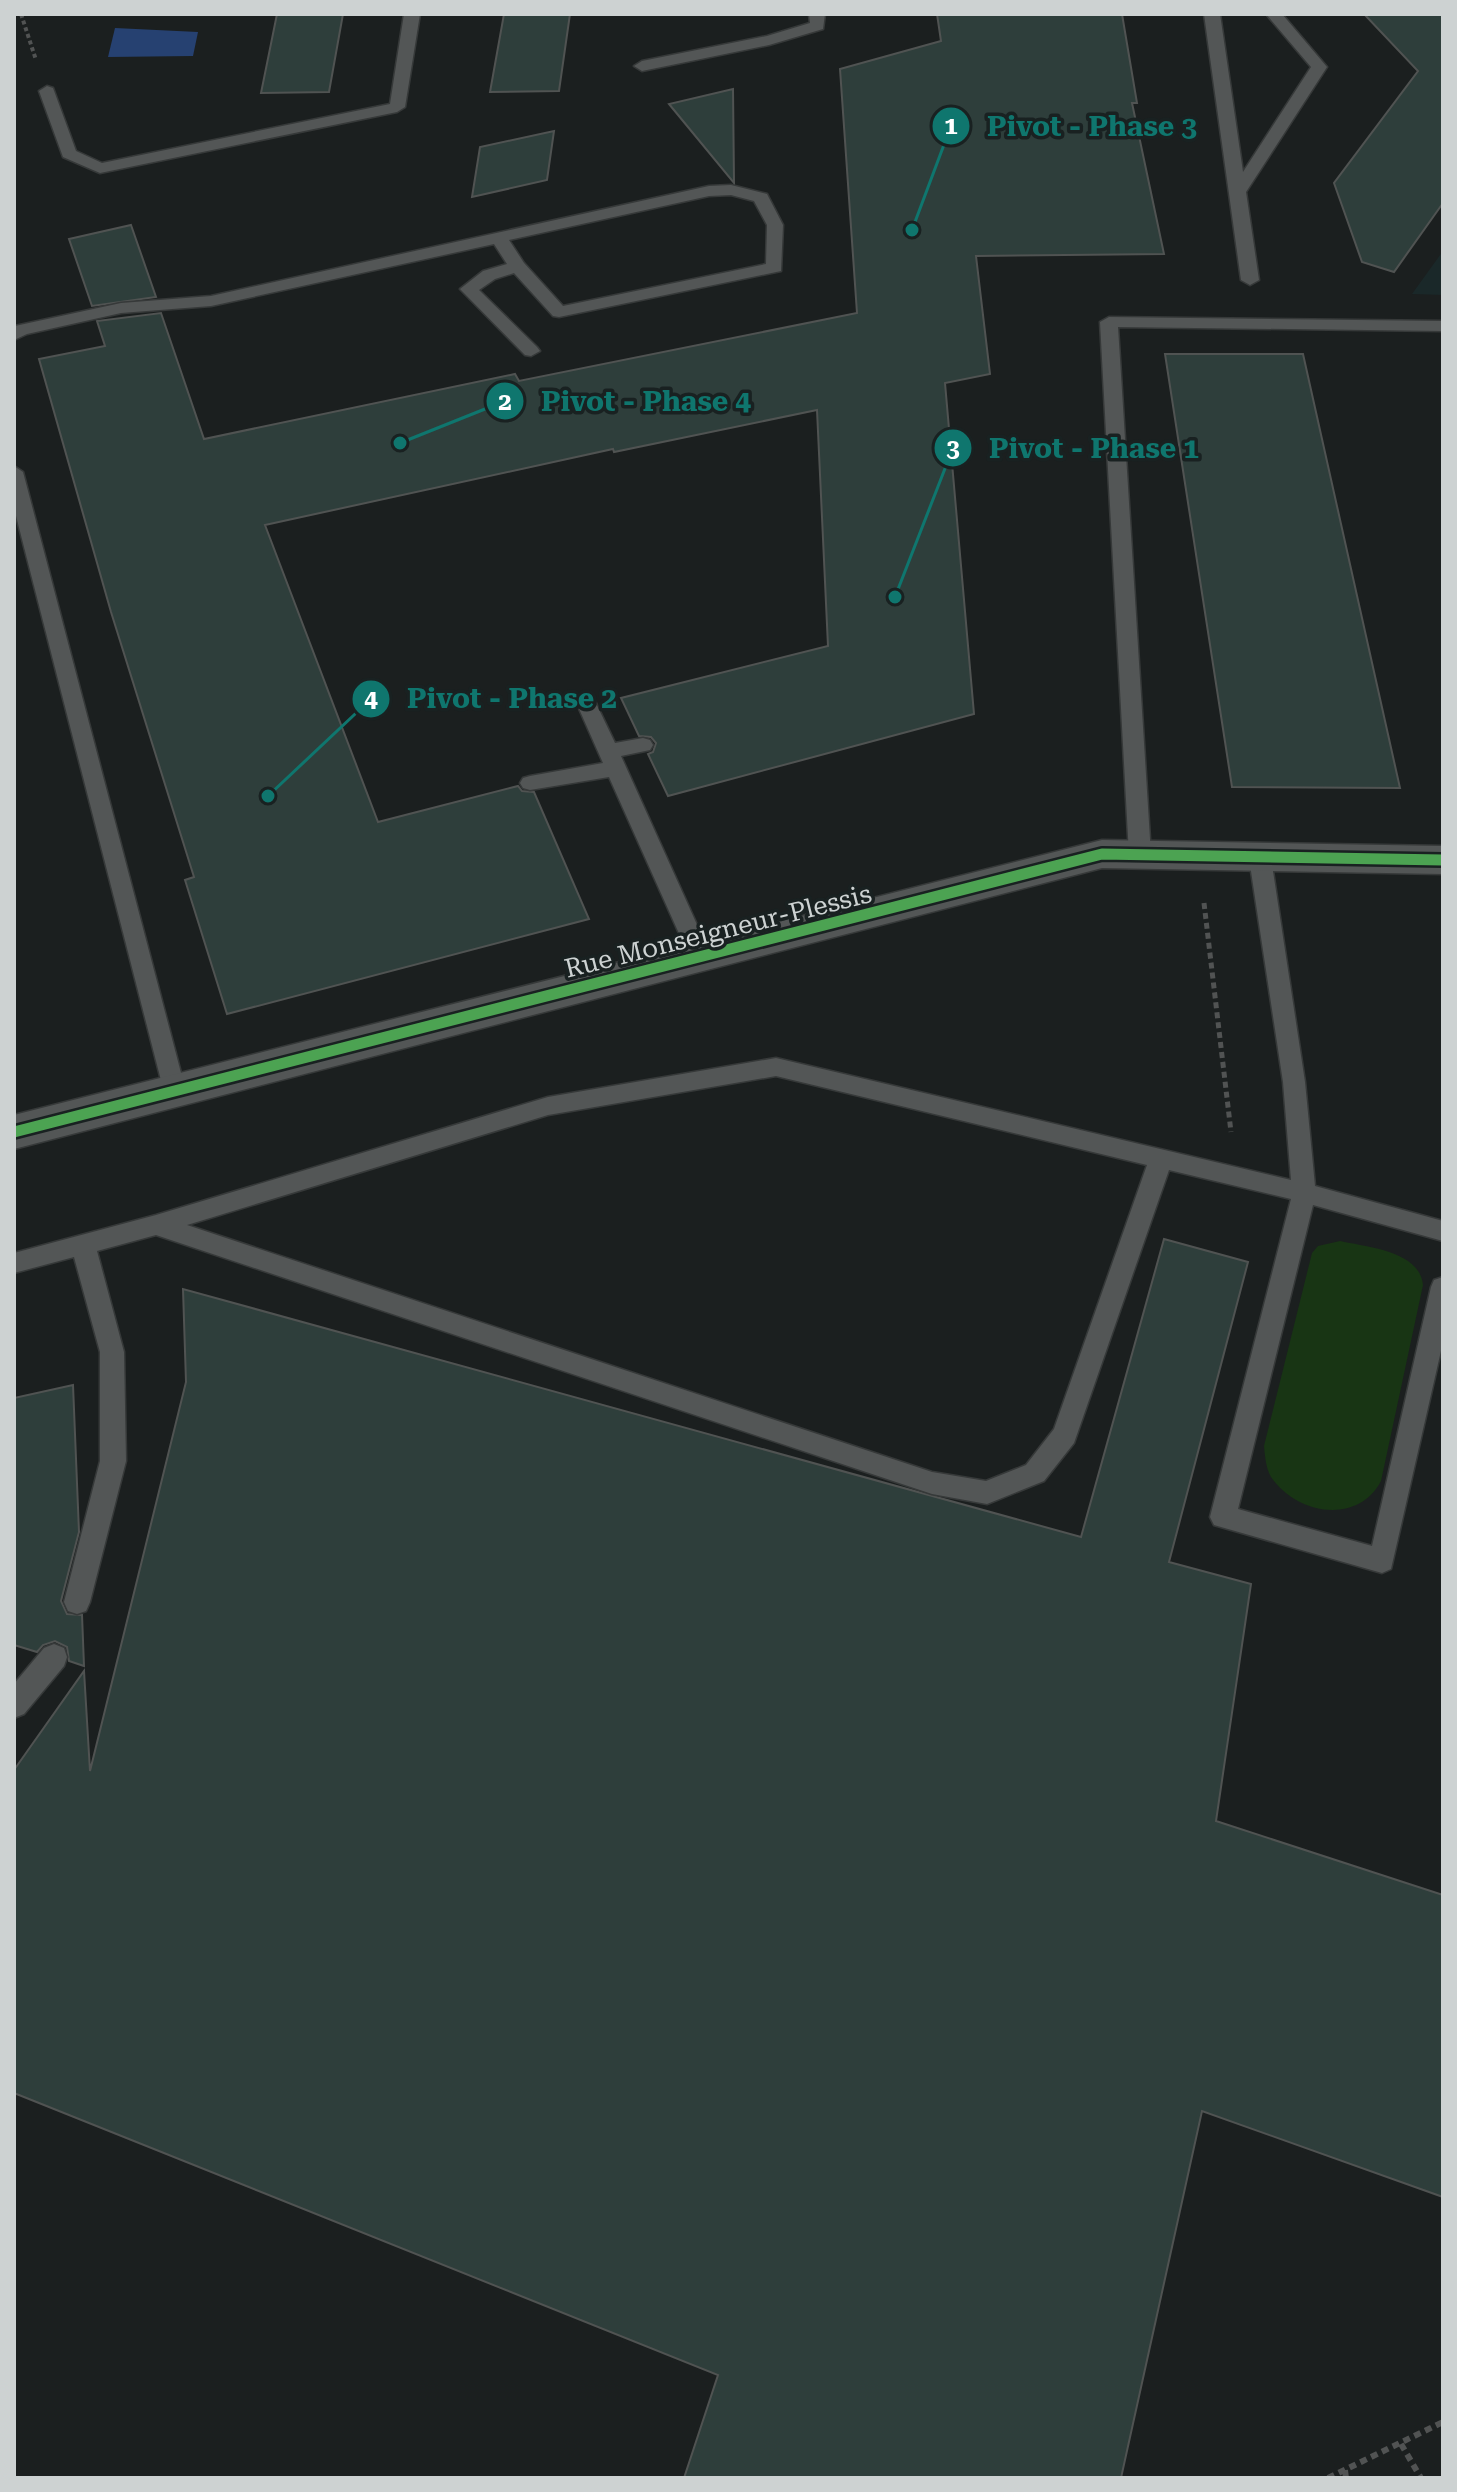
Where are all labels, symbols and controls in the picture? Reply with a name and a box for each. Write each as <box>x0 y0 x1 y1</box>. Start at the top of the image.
callout: Pivot - Phase 3 <box>931 100 1213 152</box>
text: Pivot - Phase 3 <box>987 110 1197 143</box>
text: 1 <box>944 112 958 140</box>
callout: Pivot - Phase 4 <box>485 375 767 427</box>
text: Pivot - Phase 4 <box>541 385 751 418</box>
text: 2 <box>498 388 512 416</box>
callout: Pivot - Phase 1 <box>933 422 1215 474</box>
text: Pivot - Phase 1 <box>989 432 1199 465</box>
text: 3 <box>946 435 960 463</box>
callout: Pivot - Phase 2 <box>351 673 633 725</box>
text: Pivot - Phase 2 <box>407 682 617 715</box>
text: 4 <box>364 685 378 713</box>
street label: Rue Monseigneur-Plessis <box>561 878 875 984</box>

